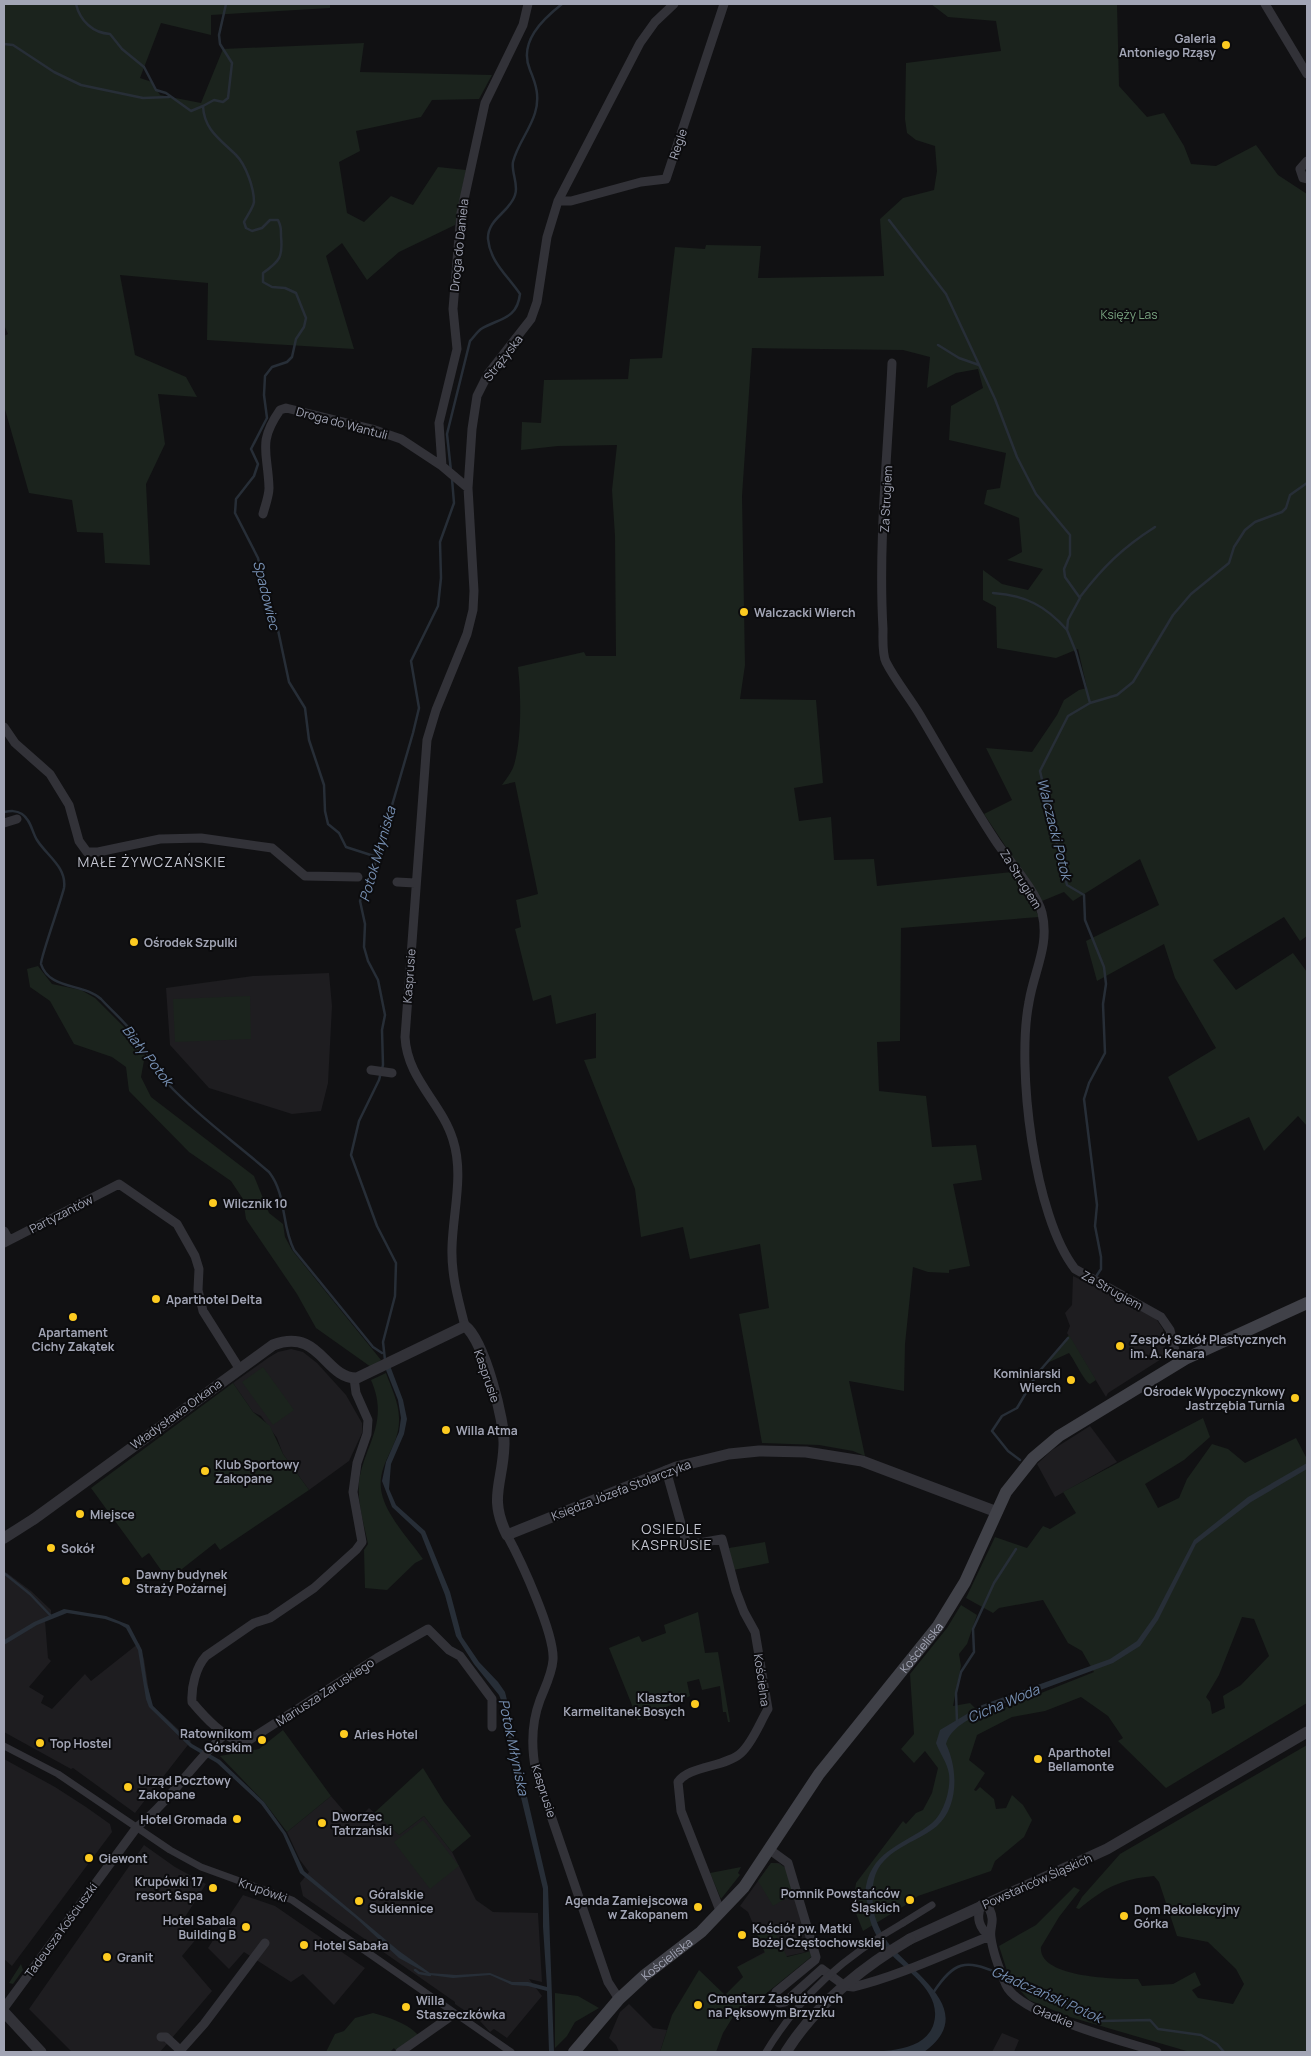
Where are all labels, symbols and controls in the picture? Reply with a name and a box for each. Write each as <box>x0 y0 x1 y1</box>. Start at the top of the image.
place label: Galeria Antoniego Rząsy <box>1119 30 1216 61</box>
marker: Galeria Antoniego Rząsy <box>1220 39 1232 51</box>
street label: Regle <box>665 126 691 162</box>
street label: Droga do Daniela <box>446 198 472 292</box>
park label: Księży Las <box>1101 306 1157 323</box>
street label: Strążyska <box>480 331 526 385</box>
street label: Droga do Wantuli <box>294 403 390 443</box>
street label: Za Strugiem <box>876 465 896 533</box>
water label: Spadowiec <box>249 558 285 633</box>
place label: Walczacki Wierch <box>754 604 856 621</box>
marker: Walczacki Wierch <box>738 606 750 618</box>
water label: Walczacki Potok <box>1033 776 1077 884</box>
water label: Potok Młyniska <box>354 803 400 904</box>
street label: Za Strugiem <box>996 846 1046 912</box>
district label: MAŁE ŻYWCZAŃSKIE <box>77 852 227 871</box>
place label: Ośrodek Szpulki <box>144 934 237 951</box>
marker: Ośrodek Szpulki <box>128 936 140 948</box>
street label: Kasprusie <box>399 948 419 1004</box>
water label: Biały Potok <box>118 1021 179 1091</box>
street label: Partyzantów <box>26 1191 96 1237</box>
place label: Wilcznik 10 <box>223 1195 287 1212</box>
marker: Wilcznik 10 <box>207 1197 219 1209</box>
street label: Za Strugiem <box>1079 1266 1145 1314</box>
place label: Aparthotel Delta <box>166 1291 262 1308</box>
marker: Aparthotel Delta <box>150 1293 162 1305</box>
marker: Apartament Cichy Zakątek <box>67 1311 79 1323</box>
place label: Apartament Cichy Zakątek <box>32 1324 115 1355</box>
place label: Zespół Szkół Plastycznych im. A. Kenara <box>1130 1331 1286 1362</box>
marker: Zespół Szkół Plastycznych im. A. Kenara <box>1114 1340 1126 1352</box>
street label: Kasprusie <box>470 1347 504 1405</box>
place label: Kominiarski Wierch <box>993 1365 1061 1396</box>
marker: Kominiarski Wierch <box>1065 1374 1077 1386</box>
street label: Władysława Orkana <box>127 1375 225 1453</box>
place label: Ośrodek Wypoczynkowy Jastrzębia Turnia <box>1144 1383 1285 1414</box>
marker: Ośrodek Wypoczynkowy Jastrzębia Turnia <box>1289 1392 1301 1404</box>
place label: Willa Atma <box>456 1422 518 1439</box>
marker: Willa Atma <box>440 1424 452 1436</box>
place label: Klub Sportowy Zakopane <box>215 1456 300 1487</box>
street label: Księdza Józefa Stolarczyka <box>549 1456 693 1524</box>
marker: Klub Sportowy Zakopane <box>199 1465 211 1477</box>
place label: Miejsce <box>90 1506 135 1523</box>
marker: Miejsce <box>74 1508 86 1520</box>
district label: OSIEDLE KASPRUSIE <box>631 1519 713 1554</box>
place label: Sokół <box>61 1540 95 1557</box>
marker: Sokół <box>45 1542 57 1554</box>
place label: Dawny budynek Straży Pożarnej <box>136 1566 228 1597</box>
marker: Dawny budynek Straży Pożarnej <box>120 1575 132 1587</box>
street label: Kościeliska <box>895 1618 947 1676</box>
street label: Kościelna <box>750 1653 774 1707</box>
street label: Mariusza Zaruskiego <box>273 1654 377 1730</box>
water label: Cicha Woda <box>964 1679 1043 1727</box>
place label: Klasztor Karmelitanek Bosych <box>563 1689 685 1720</box>
water label: Potok Młyniska <box>495 1697 534 1798</box>
marker: Klasztor Karmelitanek Bosych <box>689 1698 701 1710</box>
place label: Ratownikom Górskim <box>180 1725 252 1756</box>
place label: Aries Hotel <box>354 1726 418 1743</box>
marker: Aries Hotel <box>338 1728 350 1740</box>
marker: Ratownikom Górskim <box>256 1734 268 1746</box>
place label: Top Hostel <box>50 1735 111 1752</box>
marker: Top Hostel <box>34 1737 46 1749</box>
place label: Aparthotel Bellamonte <box>1048 1744 1114 1775</box>
marker: Aparthotel Bellamonte <box>1032 1753 1044 1765</box>
street label: Kasprusie <box>527 1762 561 1820</box>
place label: Urząd Pocztowy Zakopane <box>138 1772 231 1803</box>
marker: Urząd Pocztowy Zakopane <box>122 1781 134 1793</box>
place label: Dworzec Tatrzański <box>332 1808 392 1839</box>
place label: Hotel Gromada <box>140 1811 227 1828</box>
marker: Hotel Gromada <box>231 1813 243 1825</box>
marker: Dworzec Tatrzański <box>316 1817 328 1829</box>
street label: Powstańców Śląskich <box>979 1849 1095 1913</box>
place label: Giewont <box>99 1850 148 1867</box>
marker: Giewont <box>83 1852 95 1864</box>
place label: Krupówki 17 resort &spa <box>135 1873 203 1904</box>
street label: Krupówki <box>236 1874 290 1906</box>
street label: Tadeusza Kościuszki <box>21 1879 101 1981</box>
marker: Krupówki 17 resort &spa <box>207 1882 219 1894</box>
place label: Pomnik Powstańców Śląskich <box>781 1885 900 1916</box>
place label: Góralskie Sukiennice <box>369 1886 434 1917</box>
place label: Agenda Zamiejscowa w Zakopanem <box>565 1892 688 1923</box>
marker: Pomnik Powstańców Śląskich <box>904 1894 916 1906</box>
marker: Góralskie Sukiennice <box>353 1895 365 1907</box>
marker: Agenda Zamiejscowa w Zakopanem <box>692 1901 704 1913</box>
place label: Dom Rekolekcyjny Górka <box>1134 1901 1240 1932</box>
marker: Dom Rekolekcyjny Górka <box>1118 1910 1130 1922</box>
place label: Hotel Sabala Building B <box>163 1912 236 1943</box>
place label: Kościół pw. Matki Bożej Częstochowskiej <box>752 1920 885 1951</box>
marker: Hotel Sabala Building B <box>240 1921 252 1933</box>
marker: Kościół pw. Matki Bożej Częstochowskiej <box>736 1929 748 1941</box>
street label: Kościeliska <box>637 1933 696 1984</box>
place label: Hotel Sabała <box>314 1937 389 1954</box>
marker: Hotel Sabała <box>298 1939 310 1951</box>
place label: Granit <box>117 1949 153 1966</box>
marker: Granit <box>101 1951 113 1963</box>
water label: Gładczański Potok <box>989 1961 1107 2028</box>
place label: Cmentarz Zasłużonych na Pęksowym Brzyzku <box>708 1990 843 2021</box>
place label: Willa Staszeczkówka <box>416 1992 506 2023</box>
marker: Cmentarz Zasłużonych na Pęksowym Brzyzku <box>692 1999 704 2011</box>
street label: Gładkie <box>1030 2000 1076 2032</box>
marker: Willa Staszeczkówka <box>400 2001 412 2013</box>

